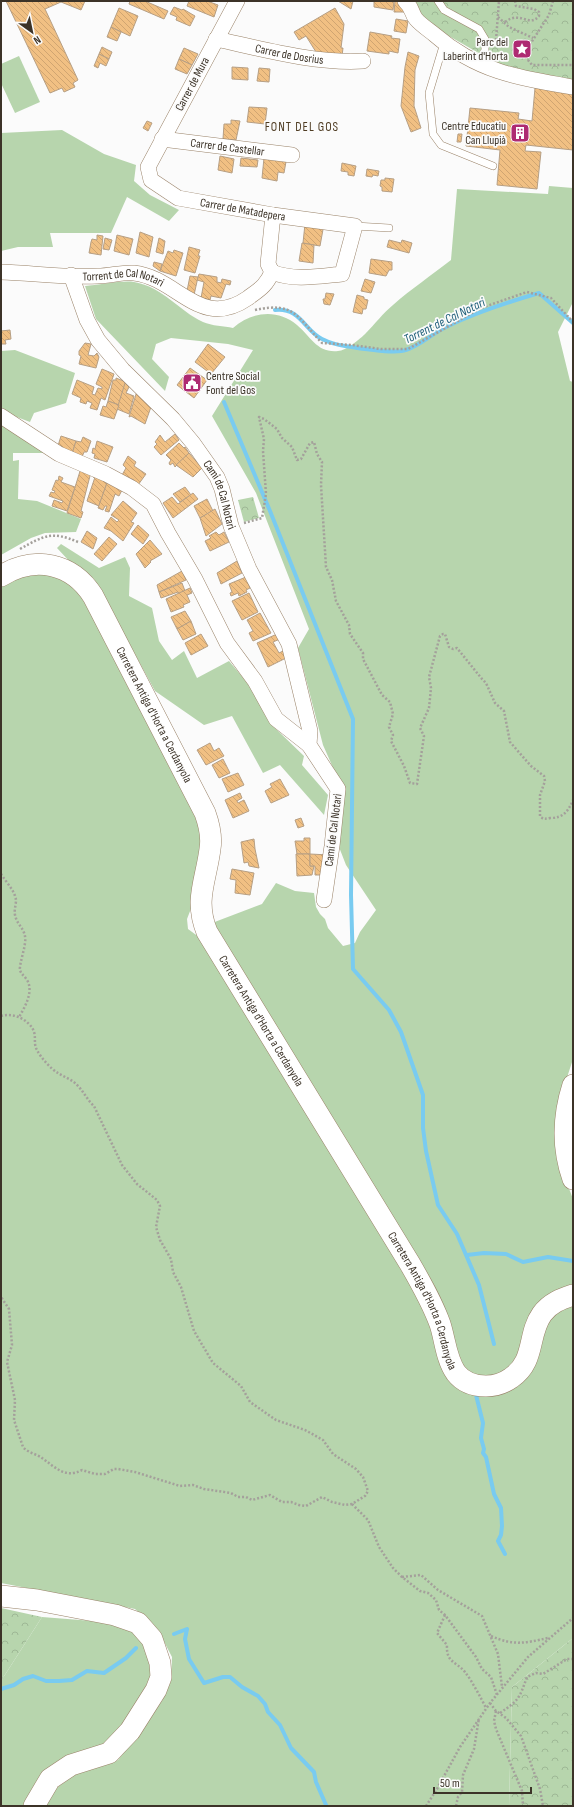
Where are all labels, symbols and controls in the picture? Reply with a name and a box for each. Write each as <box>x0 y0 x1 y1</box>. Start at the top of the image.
north arrow <box>12 12 52 52</box>
text: N <box>31 33 43 47</box>
place label: Parc del Laberint d'Horta <box>443 35 508 64</box>
place icon: Parc del Laberint d'Horta <box>511 38 533 60</box>
street label: Carrer de Dosrius <box>254 41 324 68</box>
street label: Carrer de Mura <box>172 54 213 114</box>
district label: FONT DEL GOS <box>265 119 339 135</box>
place label: Centre Educatiu Can Llupià <box>442 119 506 148</box>
building icon: Centre Educatiu Can Llupià <box>509 122 531 144</box>
street label: Carrer de Castellar <box>190 136 266 160</box>
street label: Carrer de Matadepera <box>199 195 287 225</box>
street label: Torrent de Cal Notari <box>83 266 166 290</box>
water label: Torrent de Cal Notari <box>401 294 488 347</box>
place label: Centre Social Font del Gos <box>206 369 259 398</box>
public building icon: Centre Social Font del Gos <box>181 372 203 394</box>
street label: Camí de Cal Notari <box>199 457 239 532</box>
street label: Carretera Antiga d'Horta a Cerdanyola <box>113 644 195 786</box>
street label: Camí de Cal Notari <box>322 793 345 867</box>
street label: Carretera Antiga d'Horta a Cerdanyola <box>215 953 307 1090</box>
street label: Carretera Antiga d'Horta a Cerdanyola <box>384 1229 460 1373</box>
scale bar <box>434 1769 531 1795</box>
text: 50 m <box>440 1776 460 1791</box>

